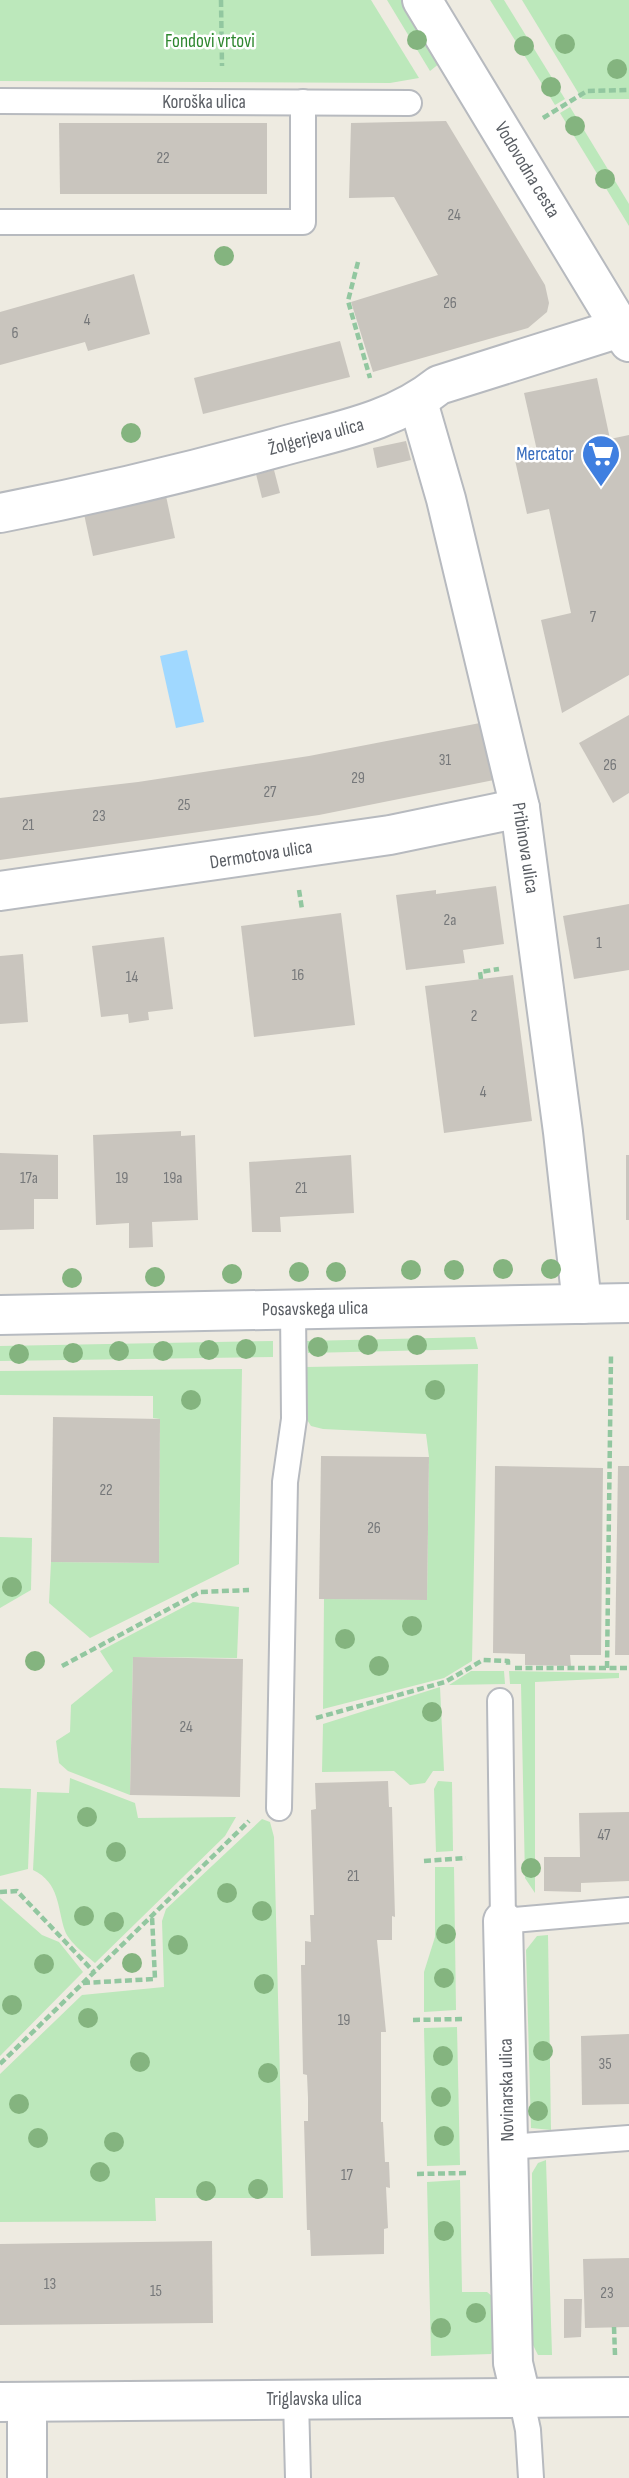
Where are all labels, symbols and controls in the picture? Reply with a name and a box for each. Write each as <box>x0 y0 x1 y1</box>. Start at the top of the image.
park label: Fondovi vrtovi <box>165 30 255 53</box>
street label: Koroška ulica <box>162 91 246 114</box>
street label: Vodovodna cesta <box>489 118 565 222</box>
house number: 22 <box>156 149 170 168</box>
house number: 24 <box>447 206 461 225</box>
house number: 26 <box>443 294 457 313</box>
house number: 4 <box>84 311 91 330</box>
house number: 6 <box>11 324 19 343</box>
street label: Žolgerjeva ulica <box>266 413 366 461</box>
supermarket icon: Mercator <box>580 433 622 488</box>
place label: Mercator <box>516 443 575 466</box>
house number: 7 <box>590 608 597 627</box>
house number: 31 <box>439 751 452 770</box>
house number: 26 <box>603 756 617 775</box>
house number: 29 <box>351 769 365 788</box>
house number: 27 <box>263 783 277 802</box>
house number: 25 <box>177 796 191 815</box>
street label: Pribinova ulica <box>506 801 544 895</box>
house number: 23 <box>92 807 106 826</box>
house number: 21 <box>22 816 35 835</box>
street label: Dermotova ulica <box>208 836 314 874</box>
house number: 2a <box>444 911 456 930</box>
house number: 1 <box>596 934 602 953</box>
house number: 16 <box>292 966 304 985</box>
house number: 14 <box>126 968 138 987</box>
house number: 2 <box>471 1007 477 1026</box>
house number: 4 <box>480 1083 487 1102</box>
house number: 17a <box>20 1169 38 1188</box>
house number: 19 <box>116 1169 128 1188</box>
house number: 19a <box>164 1169 182 1188</box>
house number: 21 <box>295 1179 308 1198</box>
street label: Posavskega ulica <box>262 1297 368 1321</box>
house number: 22 <box>99 1481 113 1500</box>
house number: 26 <box>367 1519 381 1538</box>
house number: 24 <box>179 1718 193 1737</box>
house number: 47 <box>598 1826 611 1845</box>
house number: 21 <box>347 1867 360 1886</box>
house number: 19 <box>338 2011 350 2030</box>
street label: Novinarska ulica <box>495 2038 519 2142</box>
house number: 35 <box>598 2055 612 2074</box>
house number: 17 <box>341 2166 354 2185</box>
house number: 13 <box>44 2275 56 2294</box>
house number: 15 <box>150 2282 162 2301</box>
house number: 23 <box>600 2284 614 2303</box>
street label: Triglavska ulica <box>266 2388 362 2411</box>

